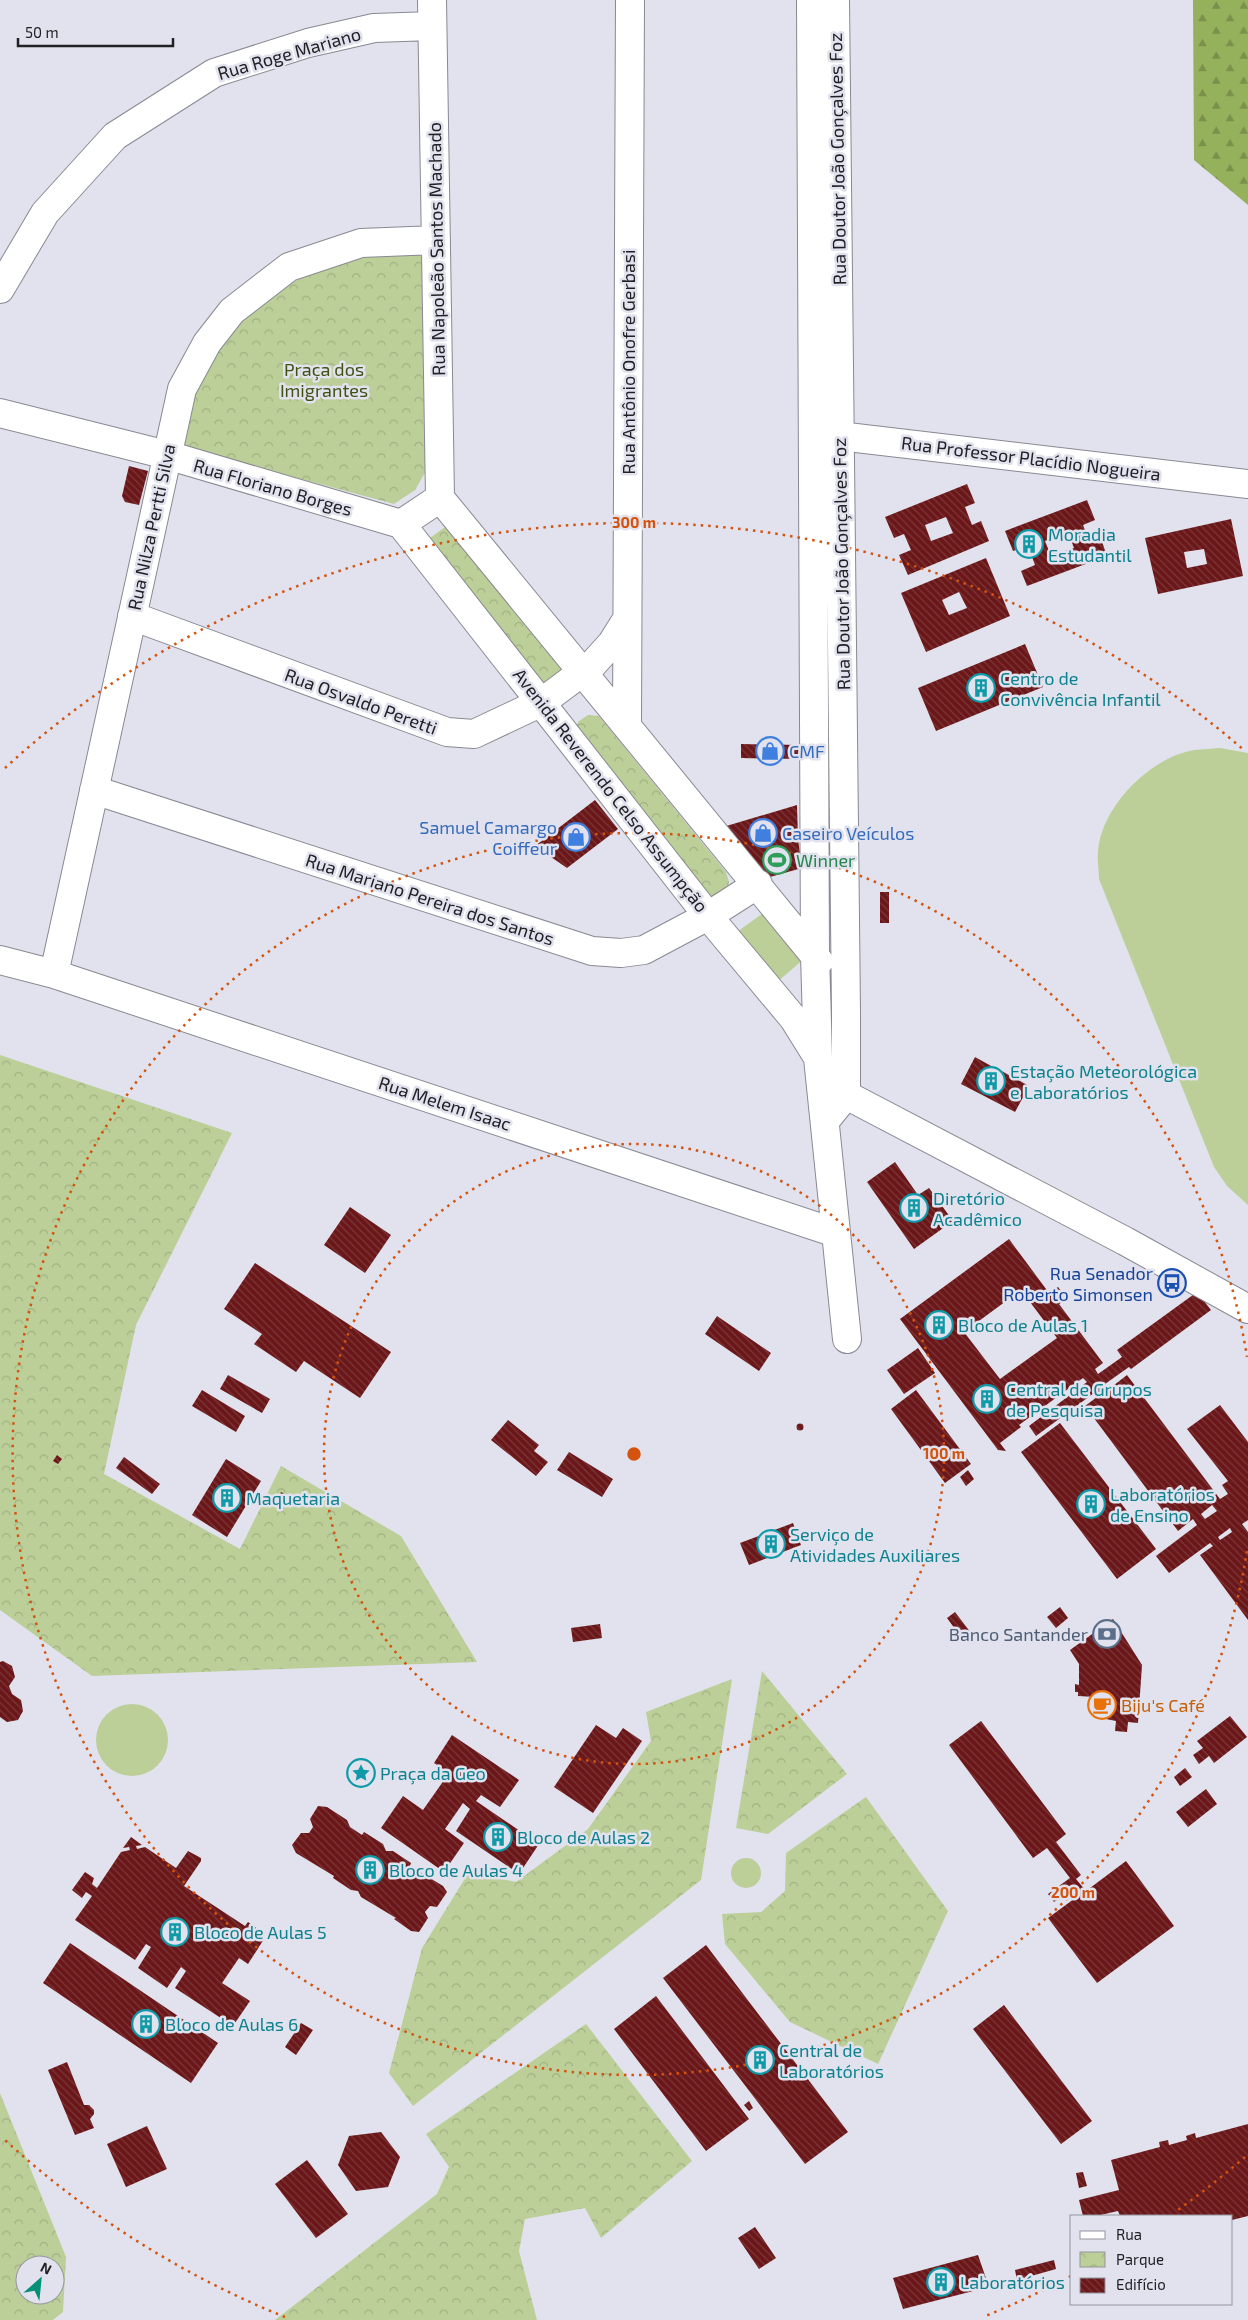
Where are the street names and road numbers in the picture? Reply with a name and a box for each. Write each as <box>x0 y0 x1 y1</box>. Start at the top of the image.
street label: Rua Roge Mariano <box>215 22 363 84</box>
street label: Rua Doutor João Gonçalves Foz <box>824 33 851 285</box>
street label: Rua Napoleão Santos Machado <box>423 122 449 376</box>
street label: Rua Antônio Onofre Gerbasi <box>617 250 639 474</box>
street label: Rua Professor Placídio Nogueira <box>900 431 1162 485</box>
street label: Rua Doutor João Gonçalves Foz <box>828 438 855 690</box>
street label: Rua Nilza Pertti Silva <box>123 442 179 612</box>
street label: Rua Floriano Borges <box>191 454 355 520</box>
street label: Rua Osvaldo Peretti <box>282 663 440 739</box>
street label: Avenida Reverendo Celso Assumpção <box>508 664 713 917</box>
street label: Rua Mariano Pereira dos Santos <box>303 848 557 950</box>
street label: Rua Melem Isaac <box>376 1071 514 1135</box>

